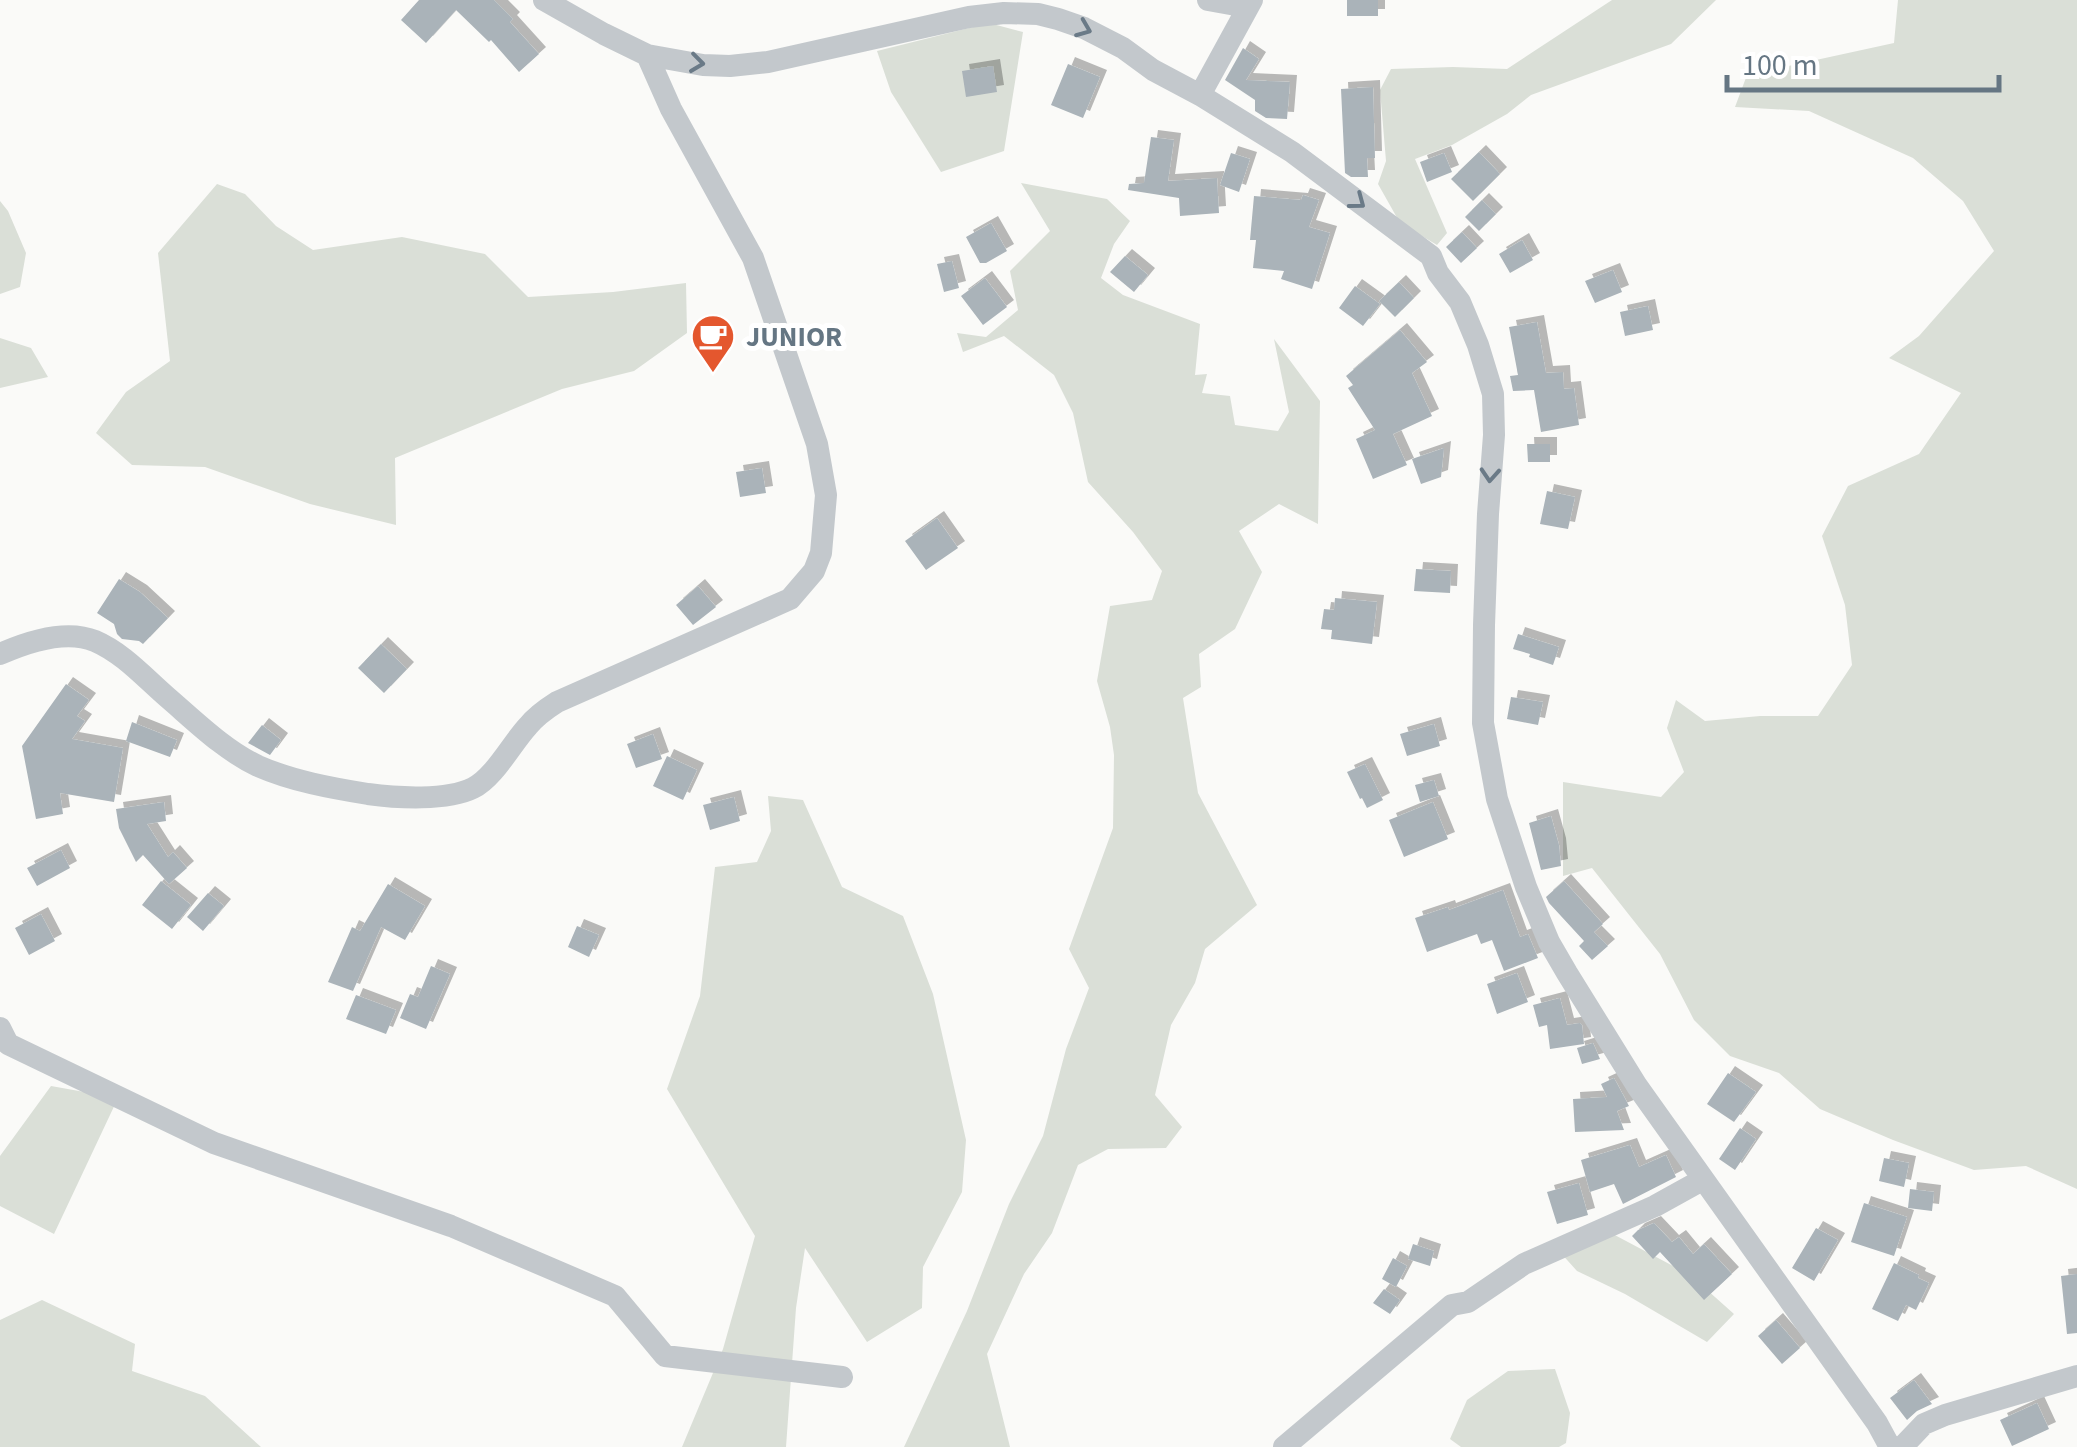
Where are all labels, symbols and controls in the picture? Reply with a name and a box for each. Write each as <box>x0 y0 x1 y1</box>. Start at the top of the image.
one-way arrow <box>1074 18 1092 38</box>
scale bar <box>1727 30 2000 92</box>
text: 100 m <box>1742 44 1818 87</box>
one-way arrow <box>689 52 705 73</box>
one-way arrow <box>1347 190 1365 207</box>
cafe icon: JUNIOR <box>690 313 736 374</box>
place label: JUNIOR <box>746 317 842 357</box>
one-way arrow <box>1480 468 1502 484</box>

